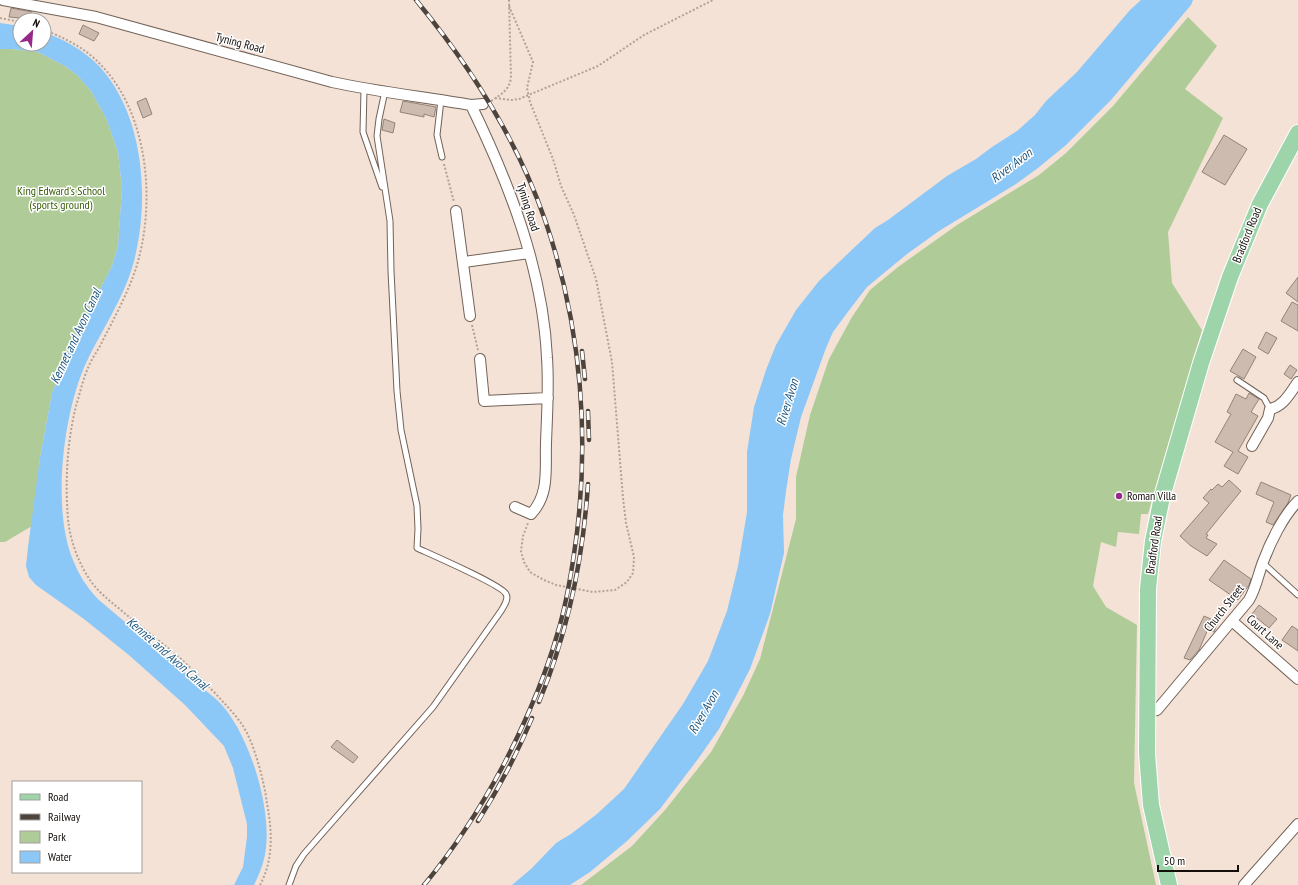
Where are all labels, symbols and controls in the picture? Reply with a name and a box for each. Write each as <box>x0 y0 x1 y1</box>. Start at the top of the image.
north arrow <box>12 12 52 52</box>
text: N <box>31 15 42 31</box>
street label: Tyning Road <box>214 29 266 56</box>
water label: River Avon <box>987 144 1036 186</box>
street label: Tyning Road <box>514 181 543 233</box>
park label: King Edward's School (sports ground) <box>17 183 105 212</box>
street label: Bradford Road <box>1229 205 1264 265</box>
water label: Kennet and Avon Canal <box>46 284 106 387</box>
water label: River Avon <box>772 376 803 427</box>
place label: Roman Villa <box>1127 488 1176 503</box>
marker: Roman Villa <box>1114 491 1124 501</box>
street label: Bradford Road <box>1142 515 1165 575</box>
street label: Church Street <box>1200 580 1247 634</box>
street label: Court Lane <box>1244 611 1287 652</box>
water label: Kennet and Avon Canal <box>123 613 214 695</box>
water label: River Avon <box>684 686 723 737</box>
legend <box>12 781 142 873</box>
text: Road <box>48 789 68 804</box>
text: Railway <box>48 809 81 824</box>
text: Park <box>48 829 66 844</box>
scale bar <box>1158 847 1238 873</box>
text: Water <box>48 849 73 864</box>
text: 50 m <box>1164 853 1185 868</box>

